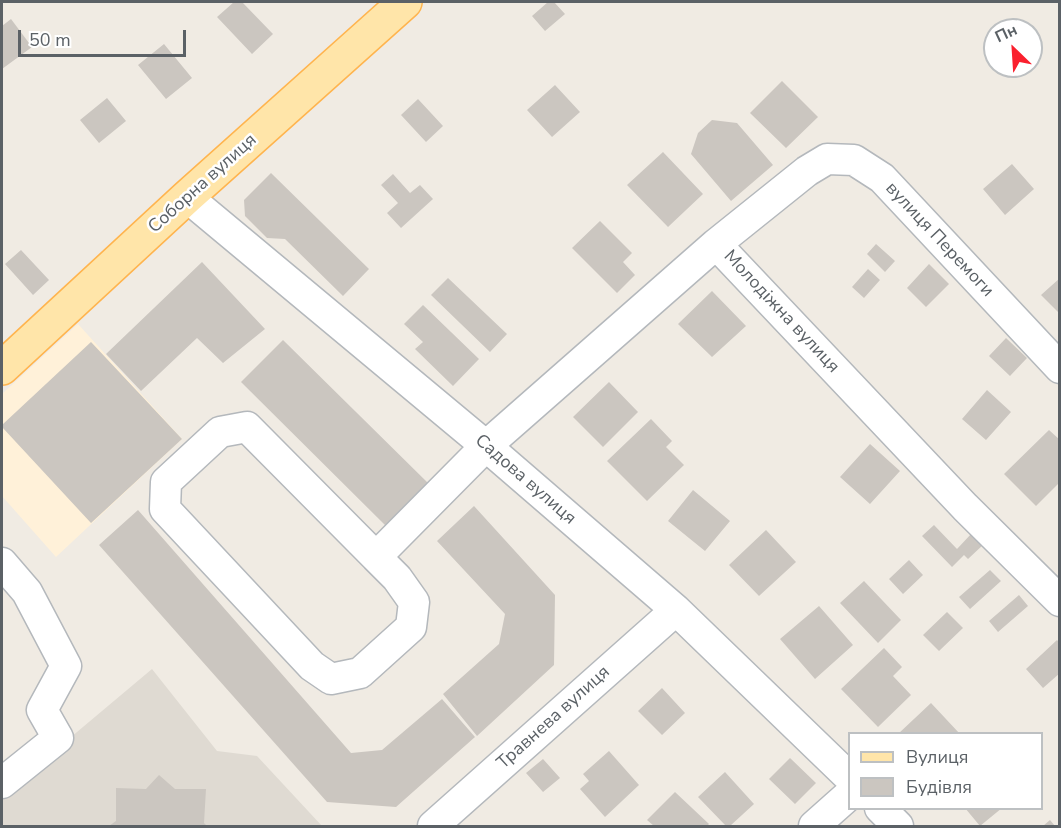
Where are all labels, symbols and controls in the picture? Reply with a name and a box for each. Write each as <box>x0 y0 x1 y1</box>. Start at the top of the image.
scale bar <box>21 18 189 56</box>
north arrow <box>983 18 1043 78</box>
text: Пн <box>992 19 1021 48</box>
text: 50 m <box>29 28 71 52</box>
street label: Соборна вулиця <box>144 130 262 238</box>
street label: вулиця Перемоги <box>880 178 998 302</box>
street label: Молодіжна вулиця <box>719 246 843 378</box>
street label: Садова вулиця <box>470 430 580 530</box>
street label: Травнева вулиця <box>493 662 615 774</box>
legend <box>848 732 1043 810</box>
text: Вулиця <box>906 745 968 769</box>
text: Будівля <box>906 775 972 799</box>

